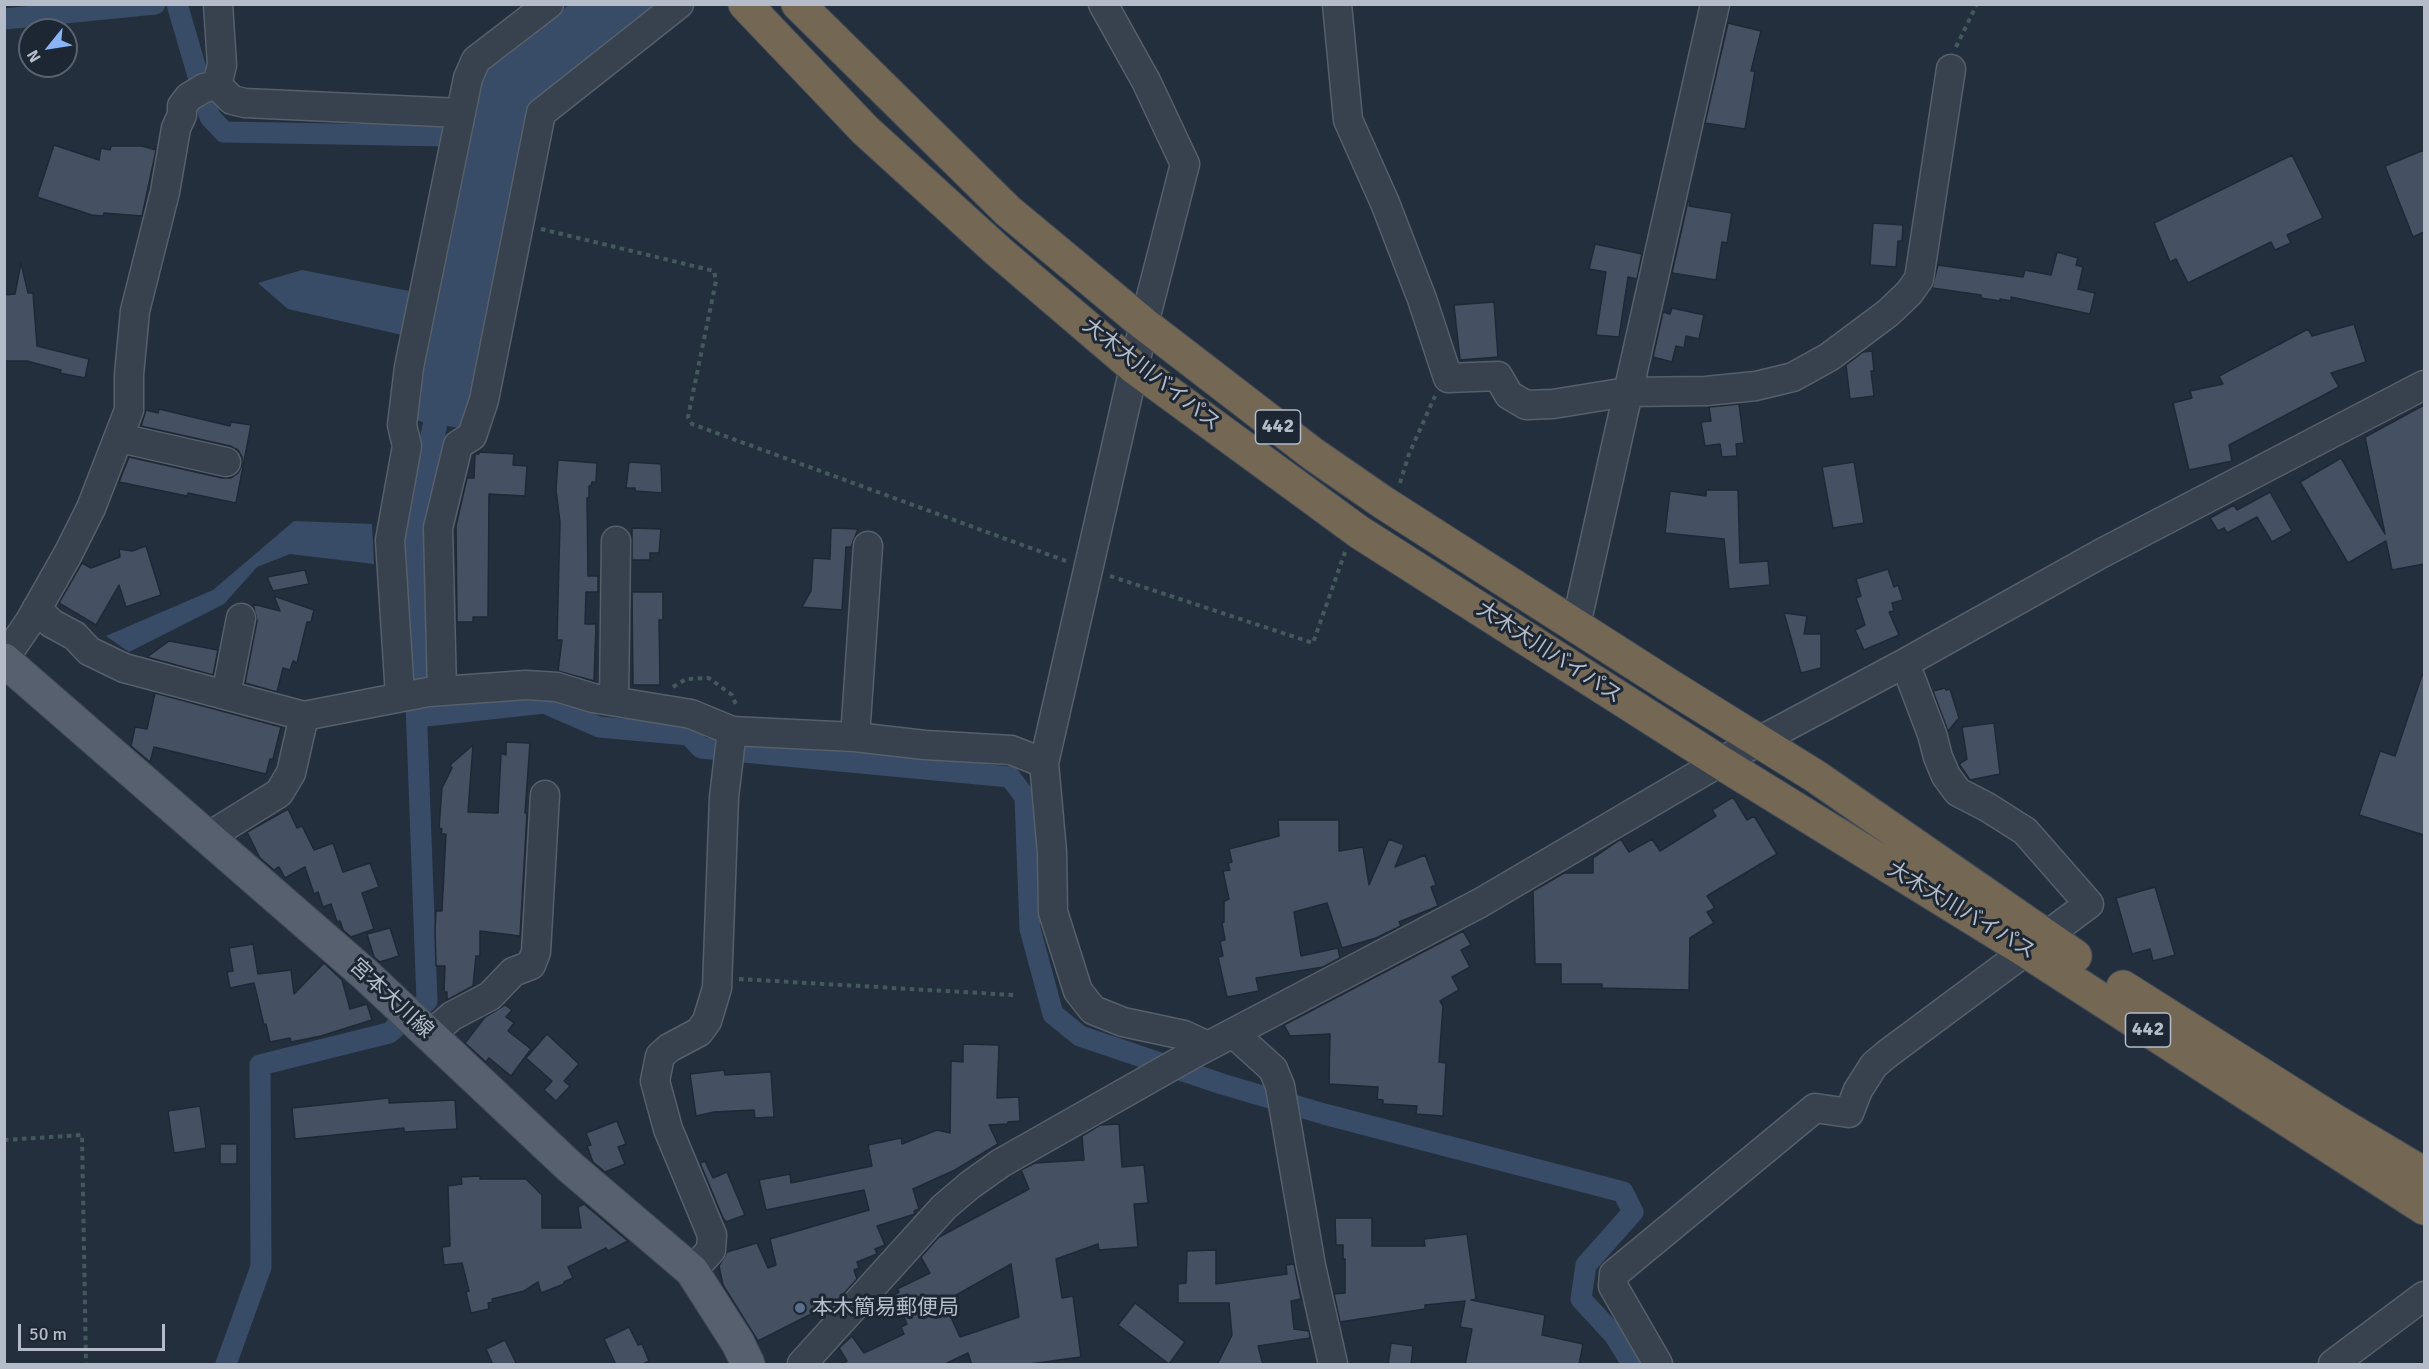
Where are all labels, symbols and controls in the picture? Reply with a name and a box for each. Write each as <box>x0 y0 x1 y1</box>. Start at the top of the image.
north arrow <box>18 18 78 78</box>
text: N <box>23 46 46 66</box>
street label: 大木大川バイパス <box>1077 313 1225 437</box>
road number: 442 <box>1256 410 1300 444</box>
street label: 大木大川バイパス <box>1472 597 1626 709</box>
street label: 大木大川バイパス <box>1883 857 2039 965</box>
street label: 宮本大川線 <box>344 954 438 1044</box>
road number: 442 <box>2126 1013 2170 1047</box>
place label: 本木簡易郵便局 <box>812 1295 959 1321</box>
marker: 本木簡易郵便局 <box>793 1301 807 1315</box>
scale bar <box>21 1312 168 1350</box>
text: 50 m <box>29 1323 67 1345</box>

